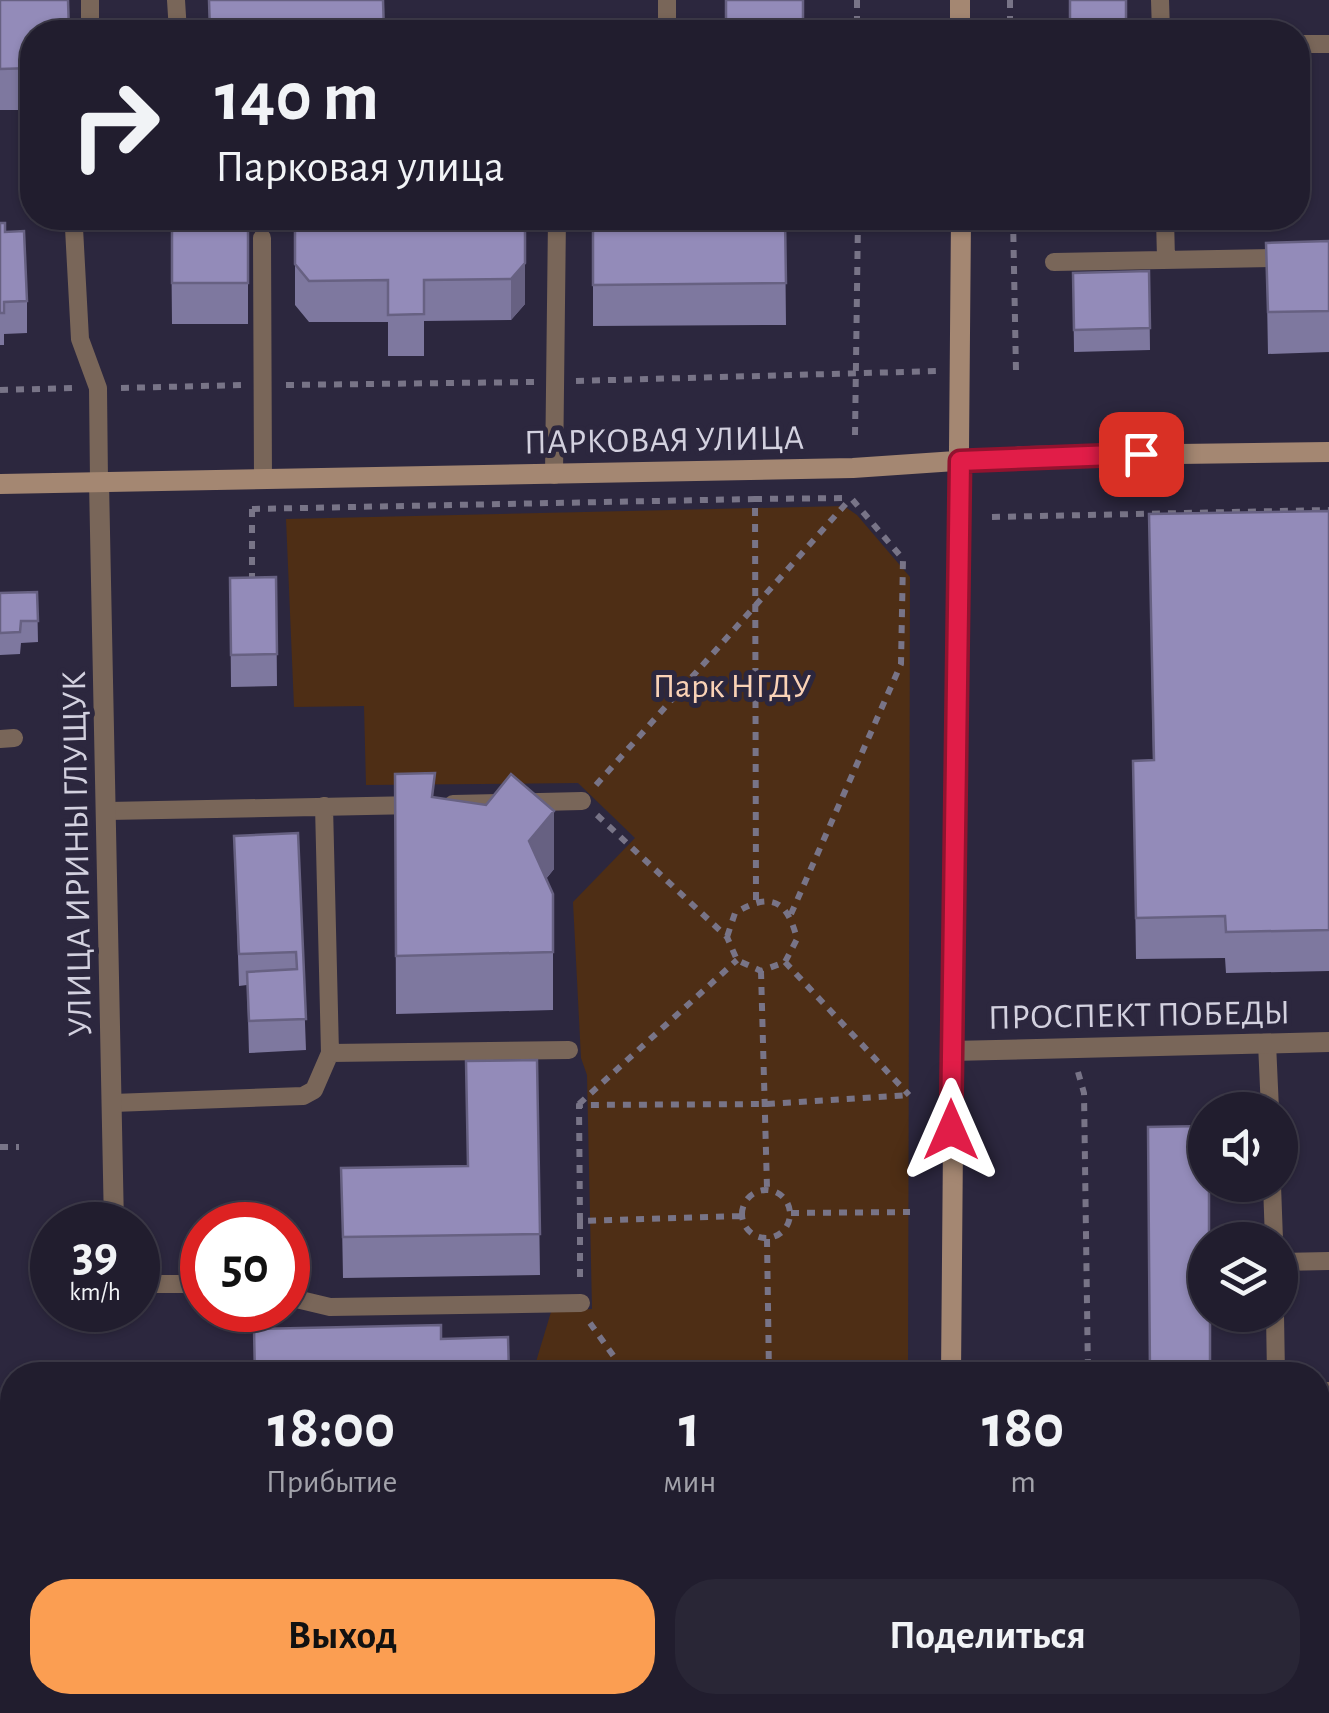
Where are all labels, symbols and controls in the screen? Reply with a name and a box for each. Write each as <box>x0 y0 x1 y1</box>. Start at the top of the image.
icon: right <box>50 60 180 190</box>
text: 140 m <box>215 63 379 133</box>
text: Парковая улица <box>215 145 505 190</box>
pin <box>1099 412 1184 497</box>
street label: ПАРКОВАЯ УЛИЦА <box>524 421 804 460</box>
icon: arrive <box>1114 427 1169 482</box>
park label: Парк НГДУ <box>653 669 812 704</box>
street label: УЛИЦА ИРИНЫ ГЛУЩУК <box>57 671 98 1037</box>
street label: ПРОСПЕКТ ПОБЕДЫ <box>988 995 1290 1036</box>
position arrow <box>899 1078 1003 1182</box>
map controls <box>1188 1092 1298 1332</box>
button: sound <box>1188 1092 1298 1202</box>
speed limit sign: 50 <box>180 1202 310 1332</box>
button: layers <box>1188 1222 1298 1332</box>
text: 39 <box>72 1230 118 1280</box>
text: km/h <box>69 1280 121 1305</box>
text: 18:00 <box>268 1398 395 1458</box>
text: 1 <box>679 1398 700 1458</box>
text: 180 <box>982 1398 1064 1458</box>
text: Прибытие <box>266 1466 397 1498</box>
text: мин <box>663 1466 716 1498</box>
text: m <box>1010 1466 1036 1498</box>
button: Выход <box>30 1579 655 1694</box>
button: Поделиться <box>675 1579 1300 1694</box>

